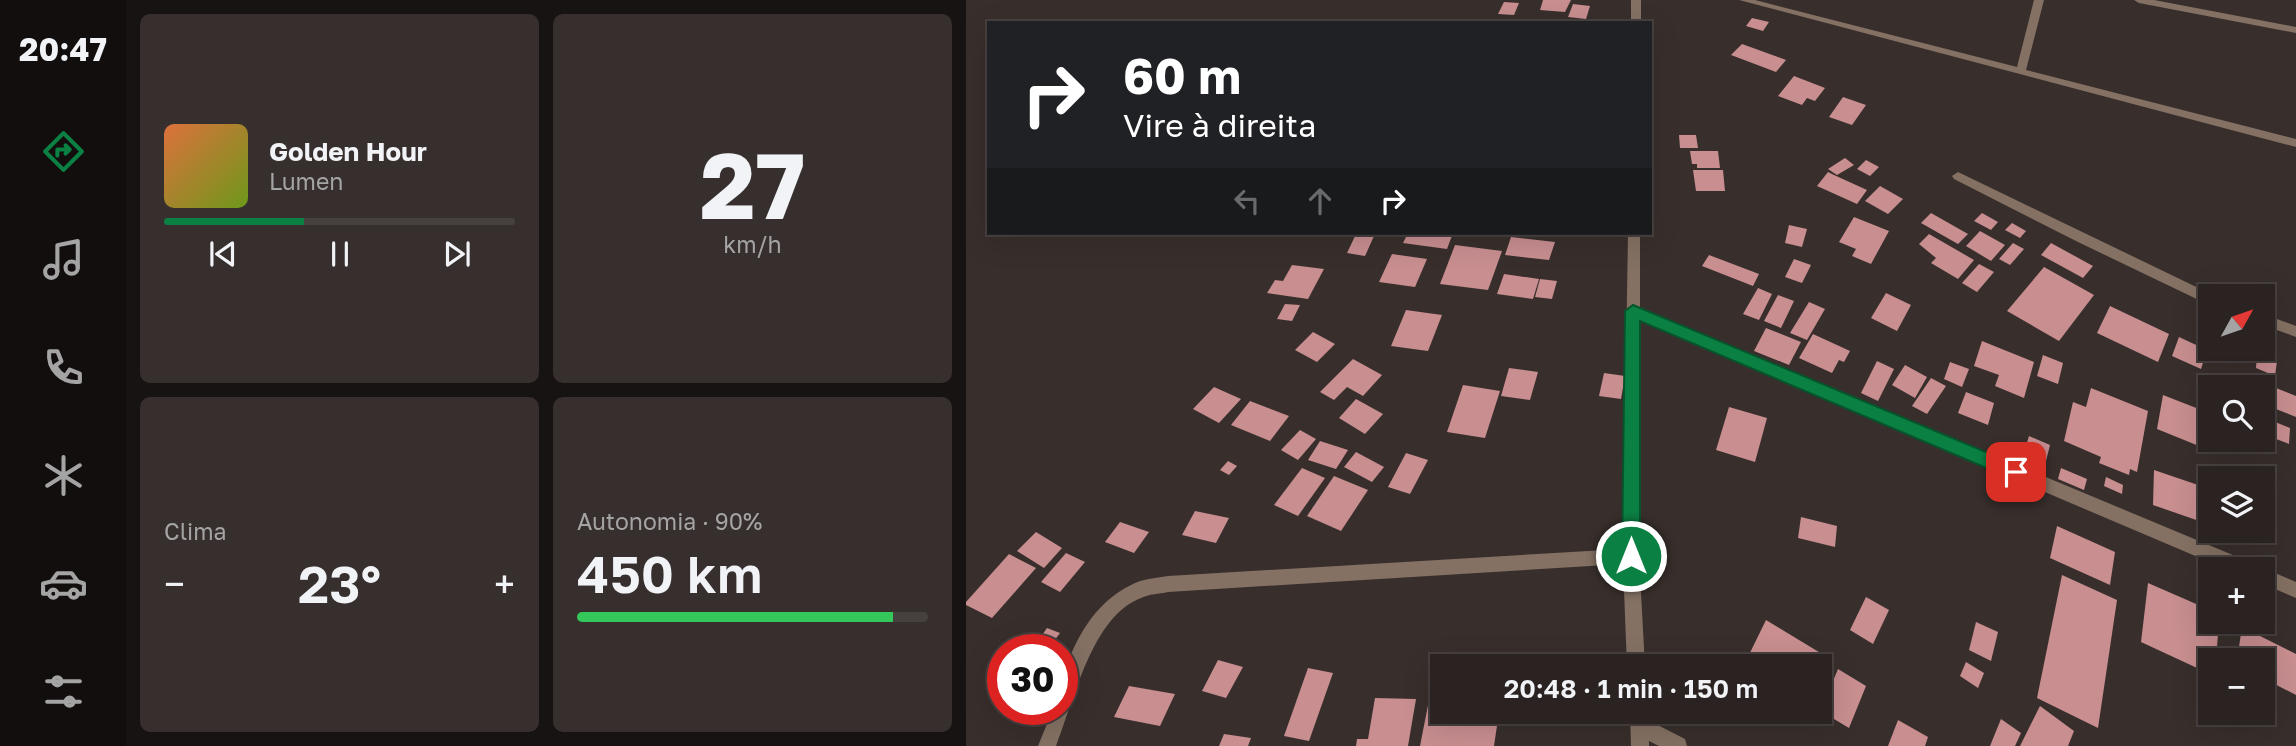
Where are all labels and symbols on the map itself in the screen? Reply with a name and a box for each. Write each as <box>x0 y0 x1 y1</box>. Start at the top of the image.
north arrow <box>2198 284 2275 360</box>
pin <box>1986 442 2046 502</box>
position arrow <box>1594 519 1668 593</box>
speed limit sign: 30 <box>987 634 1078 725</box>

